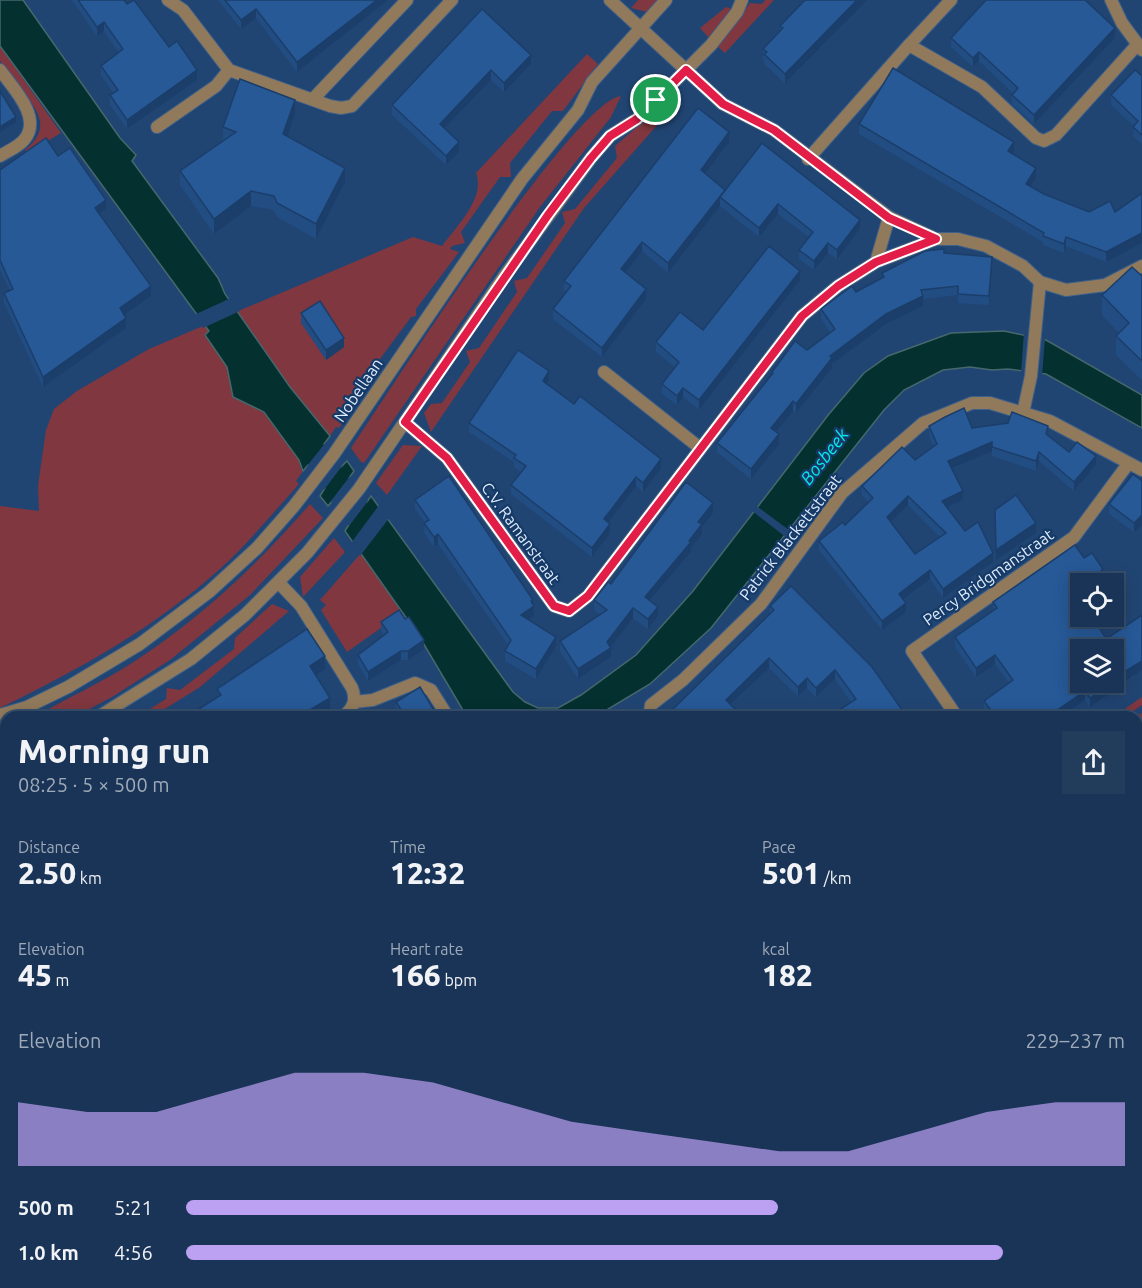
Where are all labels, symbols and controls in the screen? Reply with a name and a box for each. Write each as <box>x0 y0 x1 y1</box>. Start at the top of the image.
pin <box>630 74 681 125</box>
icon: arrive <box>639 83 672 116</box>
street label: Nobellaan <box>330 355 386 425</box>
water label: Bosbeek <box>796 423 853 488</box>
street label: Patrick Blackettstraat <box>735 470 845 603</box>
street label: C.V. Ramanstraat <box>478 479 564 588</box>
street label: Percy Bridgmanstraat <box>919 525 1057 629</box>
map controls <box>1070 573 1124 693</box>
button: locate <box>1070 573 1124 627</box>
button: layers <box>1070 639 1124 693</box>
button: share <box>1062 731 1125 794</box>
text: Morning run <box>18 732 210 769</box>
text: 08:25 · 5 × 500 m <box>18 773 170 796</box>
text: Distance <box>18 838 80 856</box>
text: Time <box>390 838 426 856</box>
text: Pace <box>762 838 796 856</box>
text: 2.50 <box>18 856 76 890</box>
text: 12:32 <box>390 856 465 890</box>
text: 5:01 <box>762 856 820 890</box>
text: km <box>76 869 102 887</box>
text: /km <box>820 869 852 887</box>
text: Elevation <box>18 940 85 958</box>
text: Heart rate <box>390 940 464 958</box>
text: kcal <box>762 940 790 958</box>
text: 45 <box>18 958 52 992</box>
text: 166 <box>390 958 441 992</box>
text: 182 <box>762 958 813 992</box>
text: m <box>52 971 69 989</box>
text: bpm <box>441 971 477 989</box>
text: Elevation <box>18 1029 101 1052</box>
text: 229–237 m <box>1026 1029 1125 1052</box>
text: 500 m <box>18 1196 74 1219</box>
text: 5:21 <box>114 1196 153 1219</box>
text: 1.0 km <box>18 1241 79 1264</box>
text: 4:56 <box>114 1241 153 1264</box>

